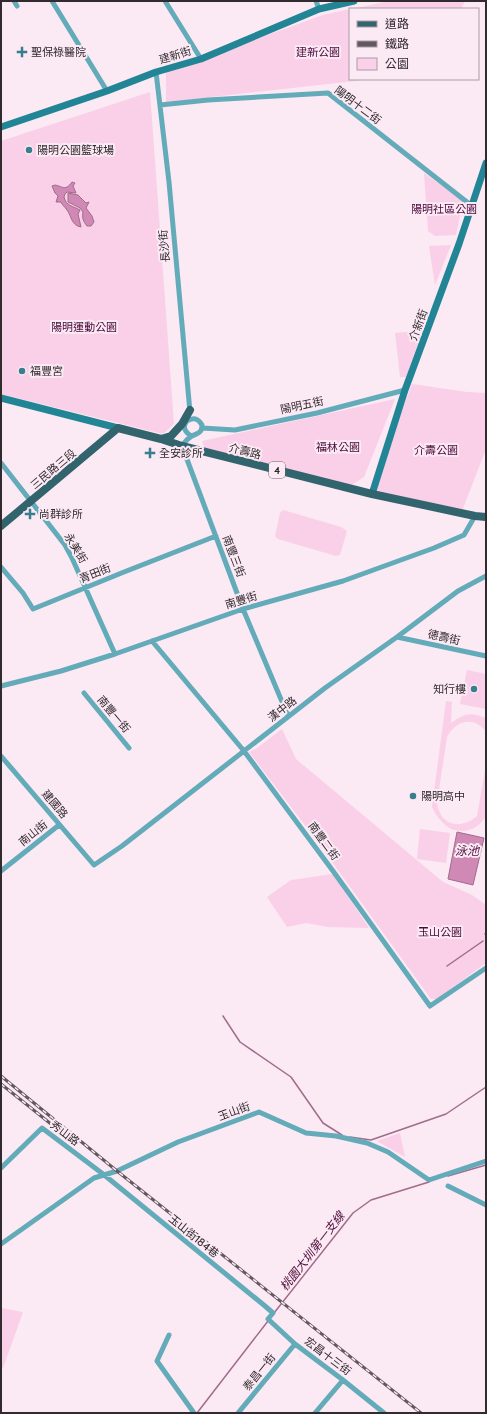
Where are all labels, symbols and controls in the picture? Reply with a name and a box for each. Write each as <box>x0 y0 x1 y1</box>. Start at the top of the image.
legend <box>349 8 479 80</box>
text: 道路 <box>385 16 409 31</box>
text: 鐵路 <box>385 36 409 51</box>
street label: 建新街 <box>157 43 193 67</box>
place label: 聖保祿醫院 <box>31 45 86 59</box>
park label: 建新公園 <box>296 45 340 59</box>
marker: 聖保祿醫院 <box>16 46 28 58</box>
text: 公園 <box>385 56 409 71</box>
street label: 陽明十二街 <box>332 83 384 127</box>
place label: 陽明公園籃球場 <box>37 143 114 157</box>
marker: 陽明公園籃球場 <box>24 145 34 155</box>
park label: 陽明社區公園 <box>411 202 477 216</box>
street label: 長沙街 <box>156 229 172 263</box>
street label: 介新街 <box>406 307 430 343</box>
park label: 陽明運動公園 <box>51 320 117 334</box>
place label: 福豐宮 <box>30 364 63 378</box>
marker: 福豐宮 <box>17 366 27 376</box>
street label: 陽明五街 <box>279 394 325 416</box>
street label: 介壽路 <box>227 440 263 462</box>
park label: 福林公園 <box>316 440 360 454</box>
park label: 介壽公園 <box>414 443 458 457</box>
street label: 三民路三段 <box>27 446 79 492</box>
place label: 全安診所 <box>159 446 203 460</box>
marker: 全安診所 <box>144 447 156 459</box>
road number: 4 <box>269 462 285 478</box>
place label: 尚群診所 <box>39 507 83 521</box>
marker: 尚群診所 <box>24 508 36 520</box>
street label: 永美街 <box>62 530 90 566</box>
street label: 南豐三街 <box>220 533 248 579</box>
street label: 青田街 <box>77 560 113 586</box>
street label: 南豐街 <box>223 588 259 612</box>
street label: 德壽街 <box>426 626 462 648</box>
place label: 知行樓 <box>433 682 466 696</box>
marker: 知行樓 <box>469 684 479 694</box>
street label: 南豐一街 <box>94 693 134 735</box>
street label: 漢中路 <box>265 693 299 725</box>
street label: 建國路 <box>39 787 71 821</box>
place label: 陽明高中 <box>421 789 465 803</box>
marker: 陽明高中 <box>408 791 418 801</box>
street label: 南山街 <box>16 817 50 849</box>
street label: 南豐二街 <box>305 819 343 863</box>
water label: 泳池 <box>455 843 481 858</box>
park label: 玉山公園 <box>418 925 462 939</box>
street label: 玉山街 <box>216 1099 252 1123</box>
street label: 秀山路 <box>48 1117 82 1149</box>
water label: 桃園大圳第一支線 <box>277 1207 349 1293</box>
street label: 玉山街184巷 <box>166 1211 222 1261</box>
street label: 宏昌十三街 <box>302 1334 354 1378</box>
street label: 泰昌一街 <box>240 1350 278 1394</box>

